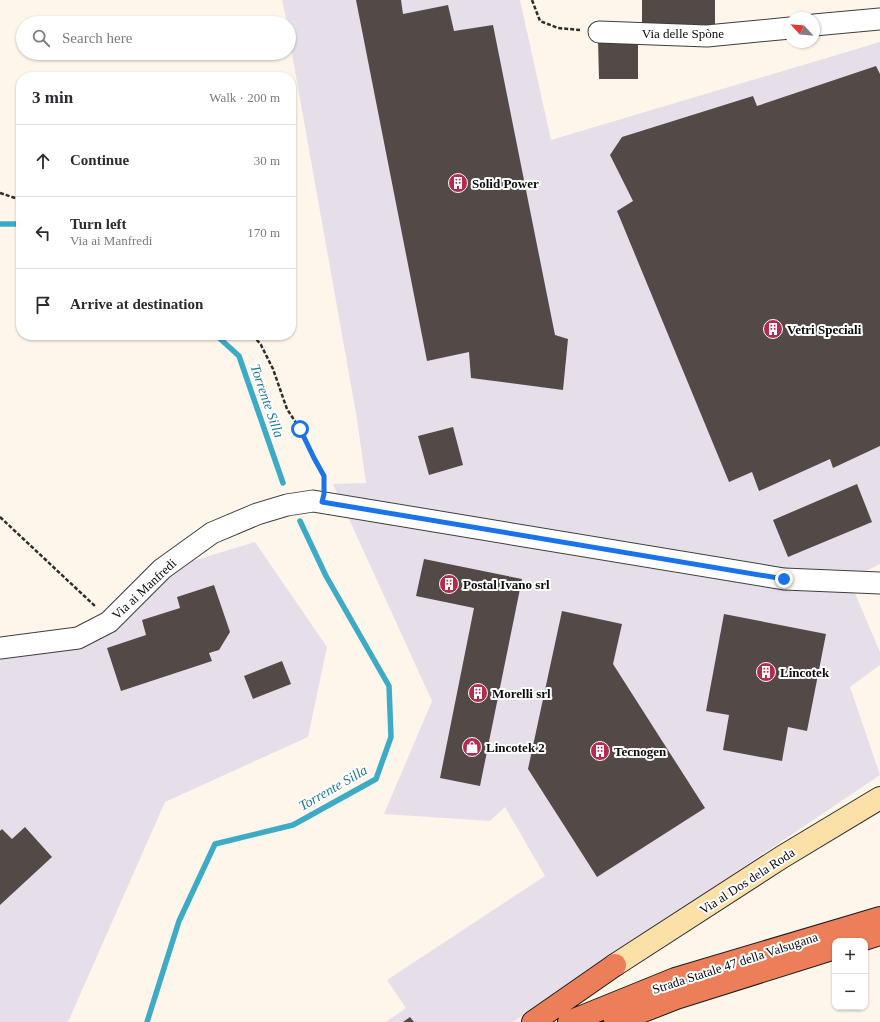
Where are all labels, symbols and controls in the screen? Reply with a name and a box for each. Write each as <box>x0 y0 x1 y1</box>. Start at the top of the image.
north arrow <box>784 12 820 48</box>
search box <box>16 16 296 60</box>
street label: Via delle Spòne <box>642 26 724 41</box>
icon: search <box>30 27 52 49</box>
text: Search here <box>62 30 132 46</box>
text: 3 min <box>32 88 73 107</box>
text: Walk · 200 m <box>209 90 280 105</box>
icon: ahead <box>32 150 54 172</box>
text: Continue <box>70 152 129 168</box>
text: 30 m <box>254 153 280 168</box>
building icon: Solid Power <box>447 172 469 194</box>
place label: Solid Power <box>472 176 539 191</box>
text: Turn left <box>70 216 127 232</box>
icon: left <box>32 222 54 244</box>
text: 170 m <box>247 225 280 240</box>
text: Via ai Manfredi <box>70 233 152 248</box>
icon: arrive <box>32 294 54 316</box>
text: Arrive at destination <box>70 296 203 312</box>
building icon: Vetri Speciali <box>762 318 784 340</box>
place label: Vetri Speciali <box>787 322 862 337</box>
water label: Torrente Silla <box>247 362 287 440</box>
route start <box>291 420 309 438</box>
street label: Via ai Manfredi <box>109 555 179 623</box>
route end <box>775 570 793 588</box>
building icon: Postal Ivano srl <box>438 573 460 595</box>
place label: Postal Ivano srl <box>463 577 550 592</box>
building icon: Lincotek <box>755 661 777 683</box>
place label: Lincotek <box>780 665 830 680</box>
building icon: Morelli srl <box>467 682 489 704</box>
place label: Morelli srl <box>492 686 551 701</box>
shop icon: Lincotek 2 <box>461 736 483 758</box>
place label: Lincotek 2 <box>486 740 545 755</box>
building icon: Tecnogen <box>589 740 611 762</box>
place label: Tecnogen <box>614 744 667 759</box>
water label: Torrente Silla <box>296 762 370 814</box>
street label: Via al Dos dela Roda <box>697 845 798 917</box>
street label: Strada Statale 47 della Valsugana <box>650 929 820 997</box>
map controls <box>832 938 868 1010</box>
button: + <box>832 938 868 974</box>
button: − <box>832 974 868 1010</box>

